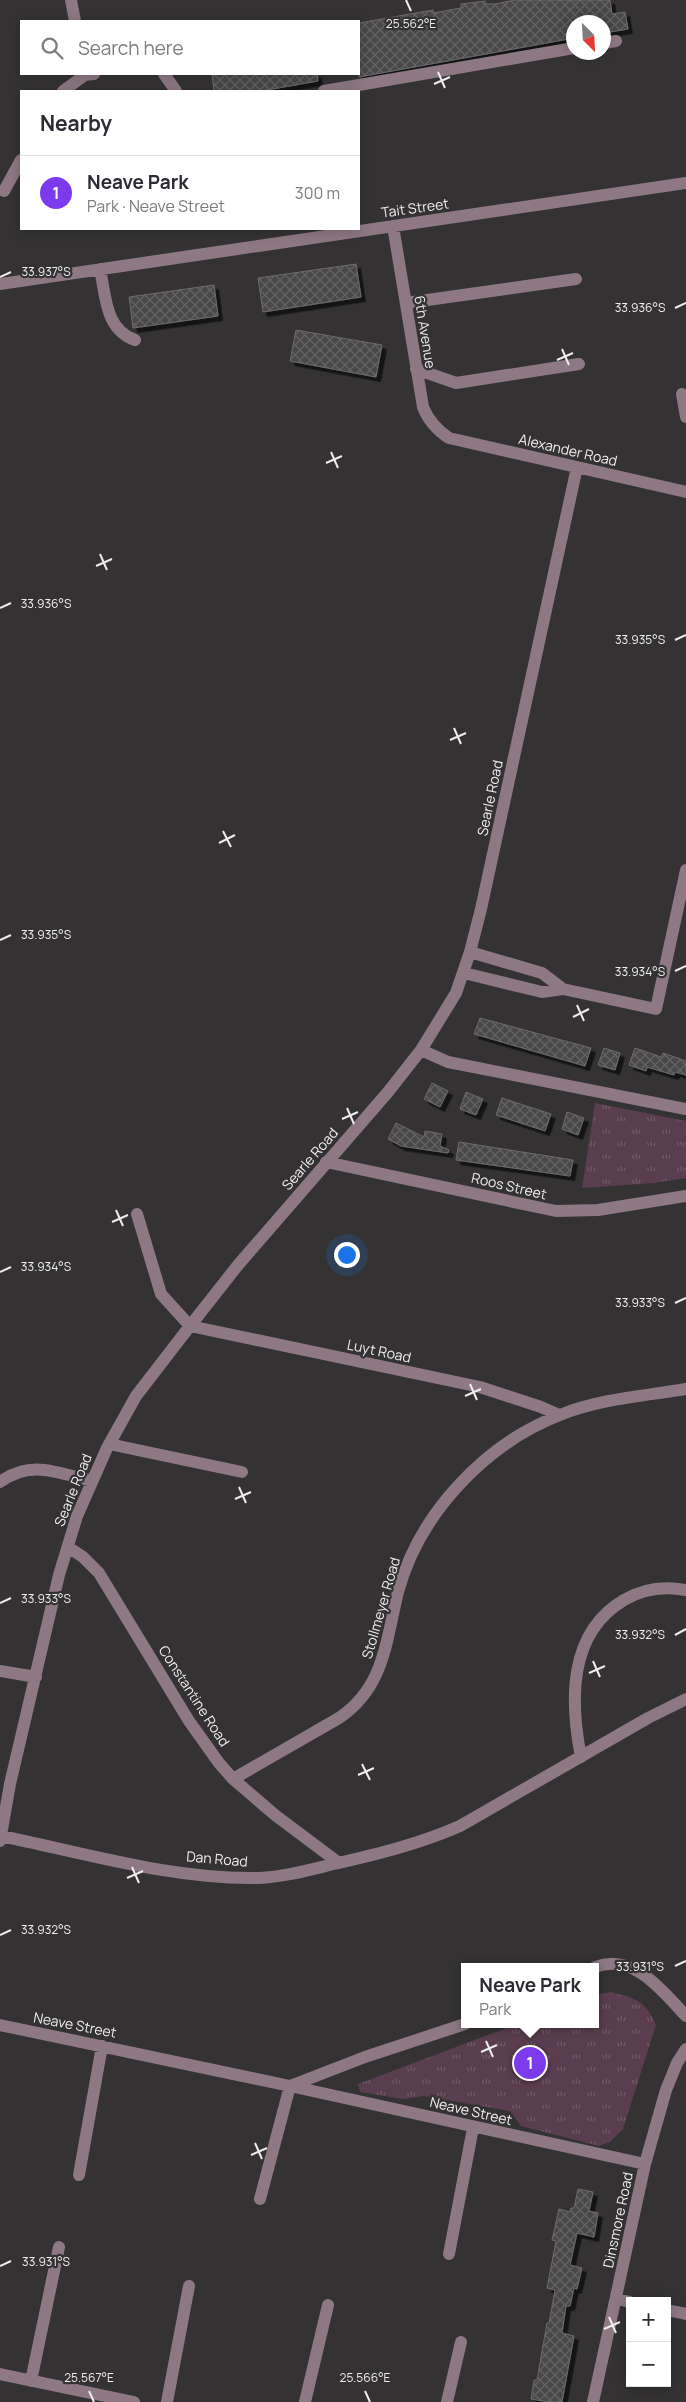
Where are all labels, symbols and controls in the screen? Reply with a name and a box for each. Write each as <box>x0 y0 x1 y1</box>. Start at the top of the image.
text: 25.562°E <box>386 15 436 32</box>
north arrow <box>566 15 611 60</box>
search box <box>20 20 360 75</box>
icon: search <box>38 34 66 62</box>
text: Search here <box>78 35 184 61</box>
text: Nearby <box>40 109 112 137</box>
text: Neave Park <box>87 169 188 195</box>
text: 1 <box>52 182 60 204</box>
text: 300 m <box>295 182 340 204</box>
street label: Tait Street <box>380 193 450 222</box>
text: Park · Neave Street <box>87 195 225 217</box>
text: 33.937°S <box>21 263 71 280</box>
street label: 6th Avenue <box>410 294 441 370</box>
text: 33.936°S <box>615 299 665 316</box>
street label: Alexander Road <box>517 429 619 470</box>
text: 33.936°S <box>21 595 71 612</box>
text: 33.935°S <box>615 631 665 648</box>
street label: Searle Road <box>472 758 507 837</box>
text: 33.935°S <box>21 926 71 943</box>
text: 33.934°S <box>615 963 665 980</box>
street label: Searle Road <box>277 1123 342 1194</box>
street label: Roos Street <box>470 1168 549 1203</box>
your location <box>334 1242 360 1268</box>
text: 33.934°S <box>21 1258 71 1275</box>
text: 33.933°S <box>615 1294 665 1311</box>
street label: Luyt Road <box>345 1334 413 1367</box>
street label: Searle Road <box>49 1451 96 1529</box>
street label: Stollmeyer Road <box>357 1555 404 1661</box>
text: 33.933°S <box>21 1590 71 1607</box>
text: 33.932°S <box>615 1626 665 1643</box>
street label: Constantine Road <box>155 1641 234 1750</box>
street label: Dan Road <box>186 1846 248 1871</box>
text: 33.932°S <box>21 1921 71 1938</box>
text: 33.931°S <box>616 1958 664 1975</box>
popup <box>461 1963 599 2028</box>
text: Neave Park <box>479 1972 581 1998</box>
text: Park <box>479 1998 511 2020</box>
street label: Neave Street <box>32 2007 119 2042</box>
pin: 1 <box>514 2044 546 2082</box>
street label: Neave Street <box>428 2092 515 2129</box>
street label: Dinsmore Road <box>598 2170 637 2270</box>
text: 33.931°S <box>22 2253 70 2270</box>
map controls <box>626 2297 671 2387</box>
button: + <box>626 2297 671 2342</box>
button: − <box>626 2342 671 2387</box>
text: 25.567°E <box>64 2369 114 2386</box>
text: 25.566°E <box>340 2369 391 2386</box>

